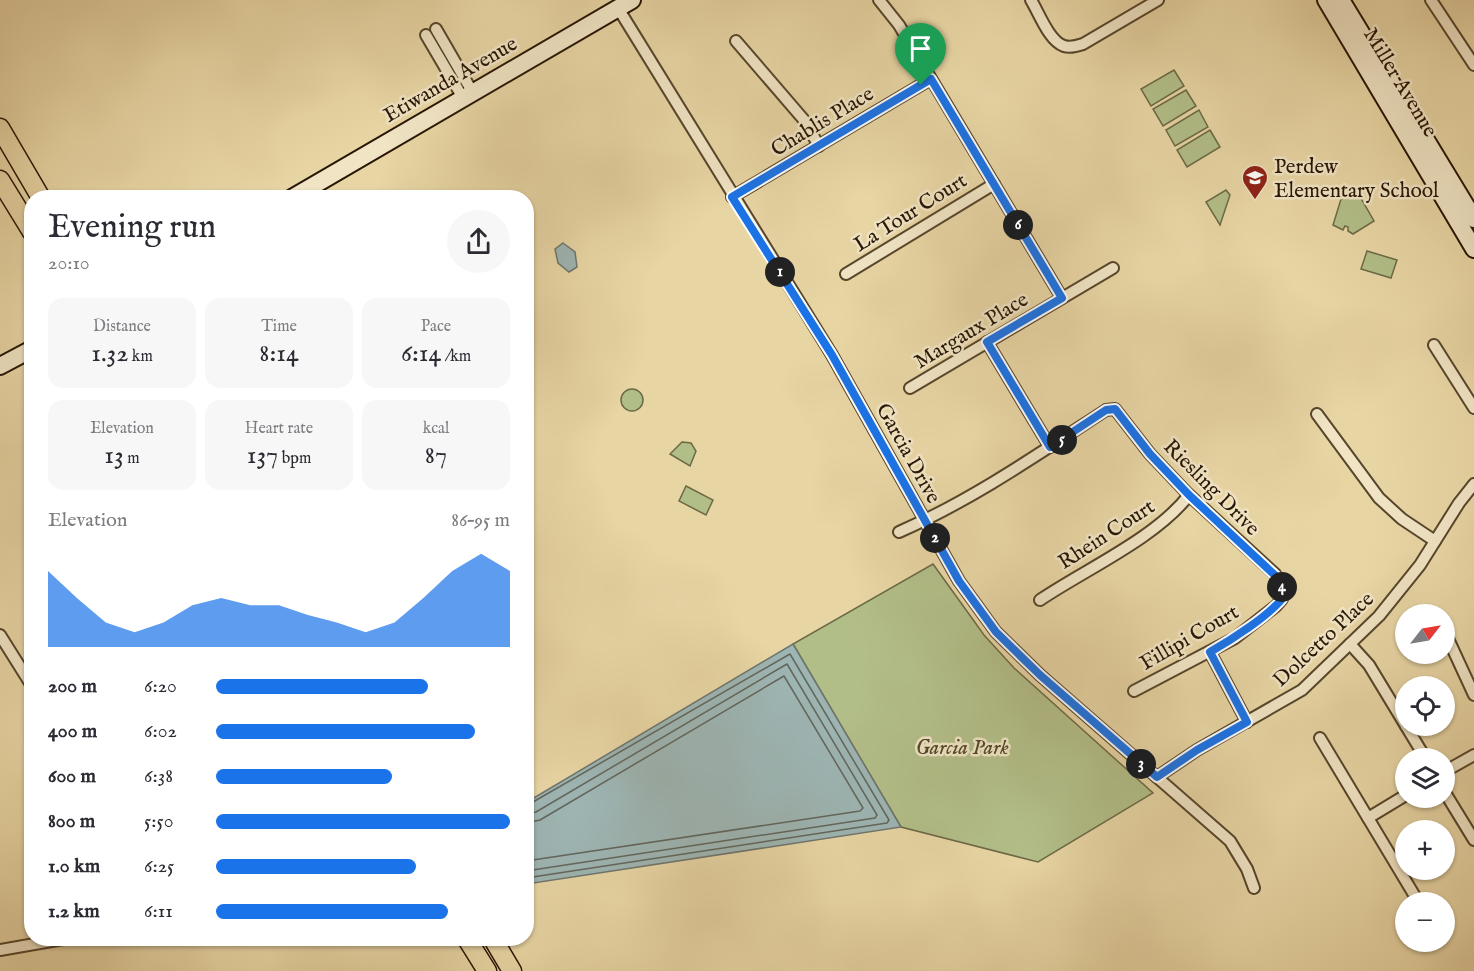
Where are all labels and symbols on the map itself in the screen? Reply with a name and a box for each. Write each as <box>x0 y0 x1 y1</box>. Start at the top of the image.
pin <box>895 23 946 85</box>
street label: Miller Avenue <box>1356 23 1443 143</box>
street label: Etiwanda Avenue <box>379 31 523 130</box>
street label: Chablis Place <box>766 81 879 164</box>
place label: Perdew Elementary School <box>1274 154 1439 205</box>
school or university icon: Perdew Elementary School <box>1240 163 1270 201</box>
street label: La Tour Court <box>849 168 972 259</box>
pin: 6 <box>1003 210 1033 240</box>
pin: 1 <box>765 257 795 287</box>
street label: Margaux Place <box>910 286 1034 376</box>
street label: Garcia Drive <box>869 399 946 509</box>
pin: 5 <box>1047 425 1077 455</box>
street label: Riesling Drive <box>1157 434 1265 542</box>
street label: Rhein Court <box>1053 494 1160 577</box>
pin: 2 <box>920 523 950 553</box>
pin: 4 <box>1267 572 1297 602</box>
street label: Dolcetto Place <box>1268 586 1380 694</box>
street label: Fillipi Court <box>1136 599 1244 677</box>
north arrow <box>1395 604 1455 664</box>
park label: Garcia Park <box>915 735 1009 762</box>
pin: 3 <box>1126 749 1156 779</box>

